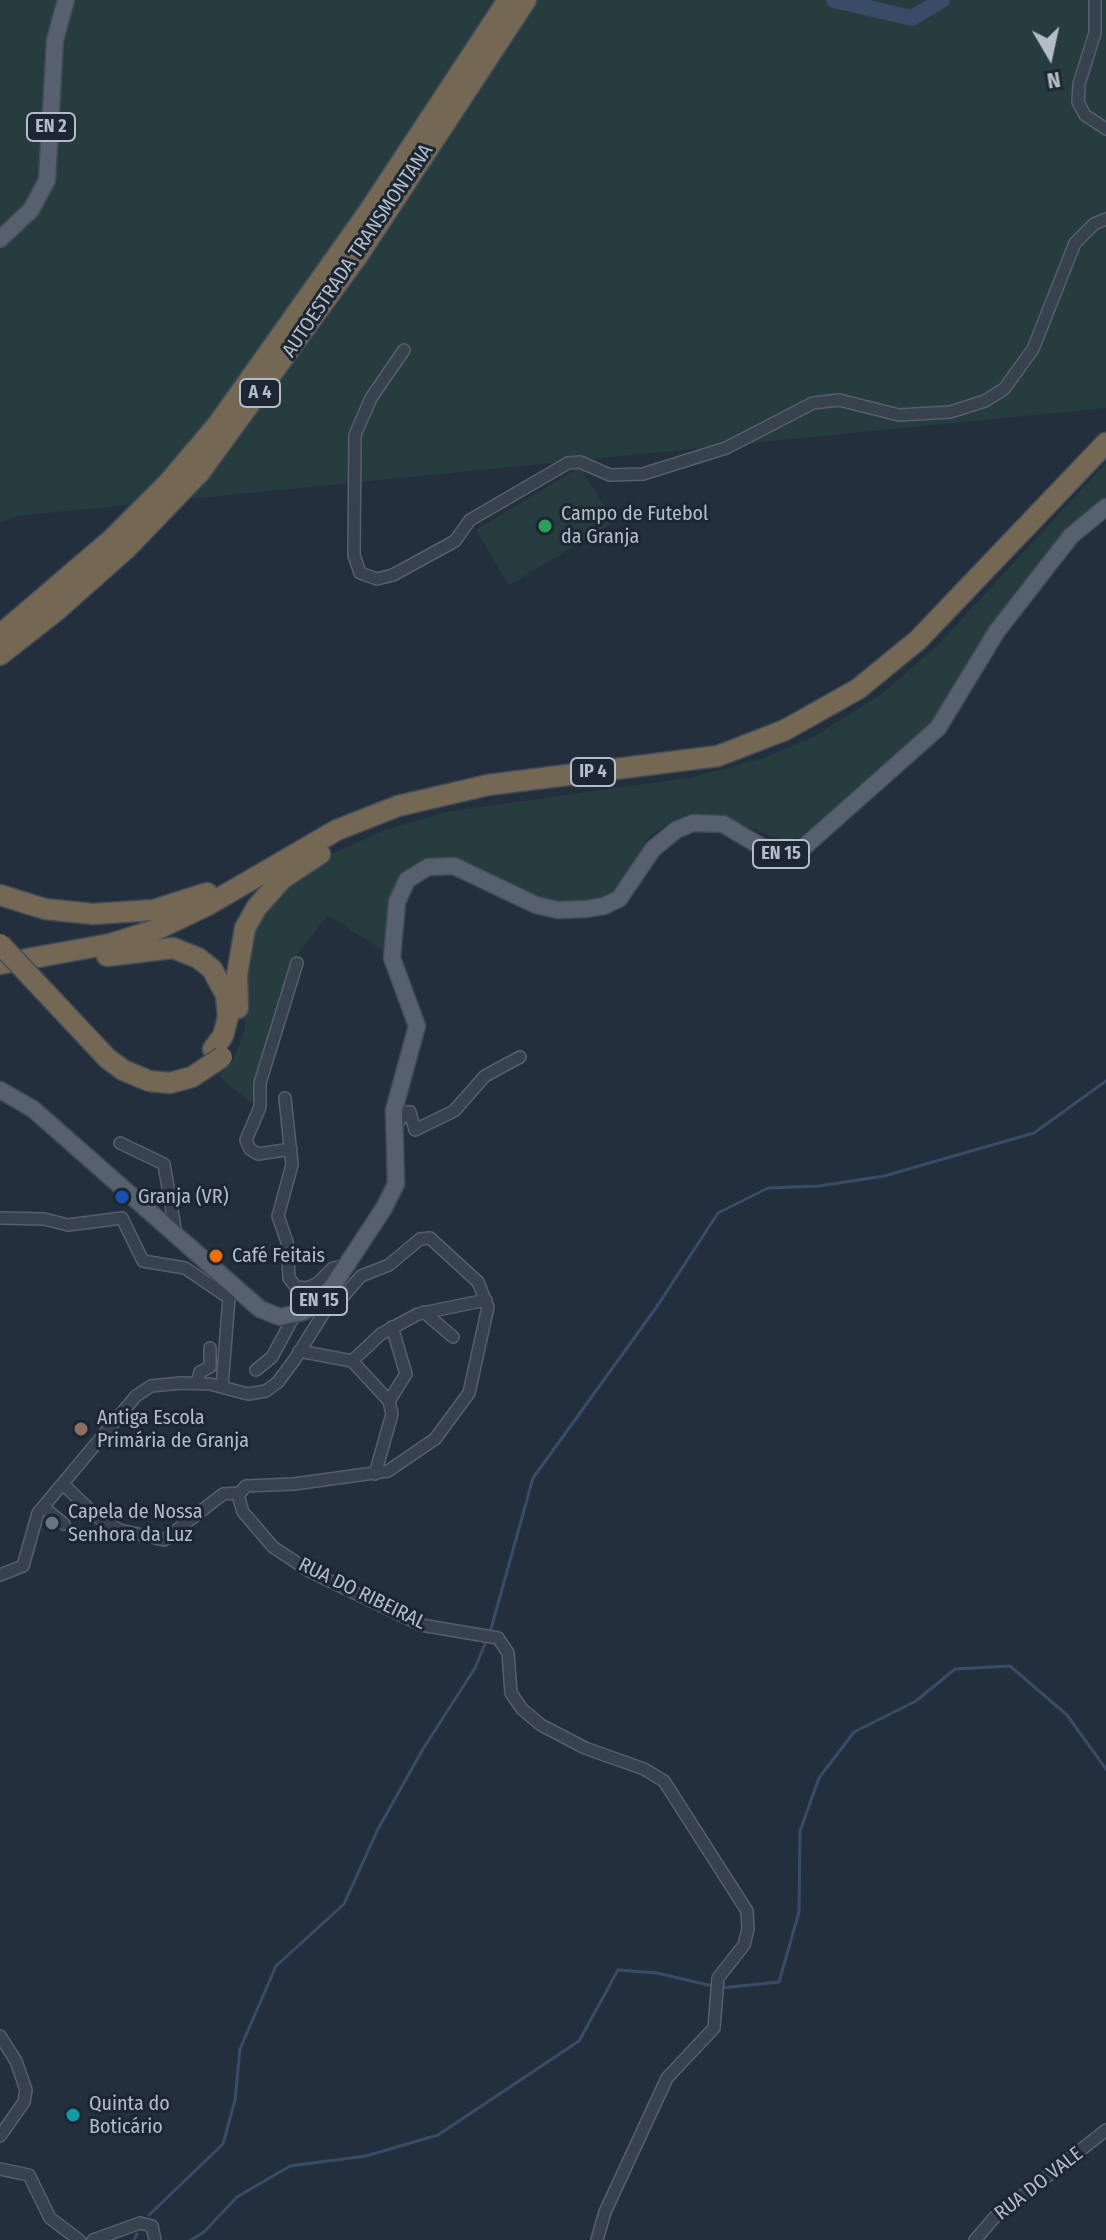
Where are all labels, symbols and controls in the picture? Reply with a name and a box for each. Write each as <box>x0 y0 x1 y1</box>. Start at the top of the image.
north arrow <box>1010 16 1090 96</box>
text: N <box>1045 66 1062 95</box>
road number: EN 2 <box>27 113 75 141</box>
street label: AUTOESTRADA TRANSMONTANA <box>278 140 438 362</box>
road number: A 4 <box>240 379 280 407</box>
place label: Campo de Futebol da Granja <box>561 502 708 549</box>
marker: Campo de Futebol da Granja <box>536 517 554 535</box>
road number: IP 4 <box>571 758 615 786</box>
road number: EN 15 <box>753 840 809 868</box>
place label: Granja (VR) <box>138 1185 229 1209</box>
marker: Granja (VR) <box>113 1188 131 1206</box>
place label: Café Feitais <box>232 1244 325 1268</box>
marker: Café Feitais <box>207 1247 225 1265</box>
road number: EN 15 <box>291 1287 347 1315</box>
place label: Antiga Escola Primária de Granja <box>97 1406 249 1453</box>
marker: Antiga Escola Primária de Granja <box>72 1420 90 1438</box>
place label: Capela de Nossa Senhora da Luz <box>68 1500 202 1547</box>
marker: Capela de Nossa Senhora da Luz <box>43 1514 61 1532</box>
street label: RUA DO RIBEIRAL <box>295 1553 429 1635</box>
place label: Quinta do Boticário <box>89 2092 170 2139</box>
marker: Quinta do Boticário <box>64 2106 82 2124</box>
street label: RUA DO VALE <box>990 2142 1088 2226</box>

